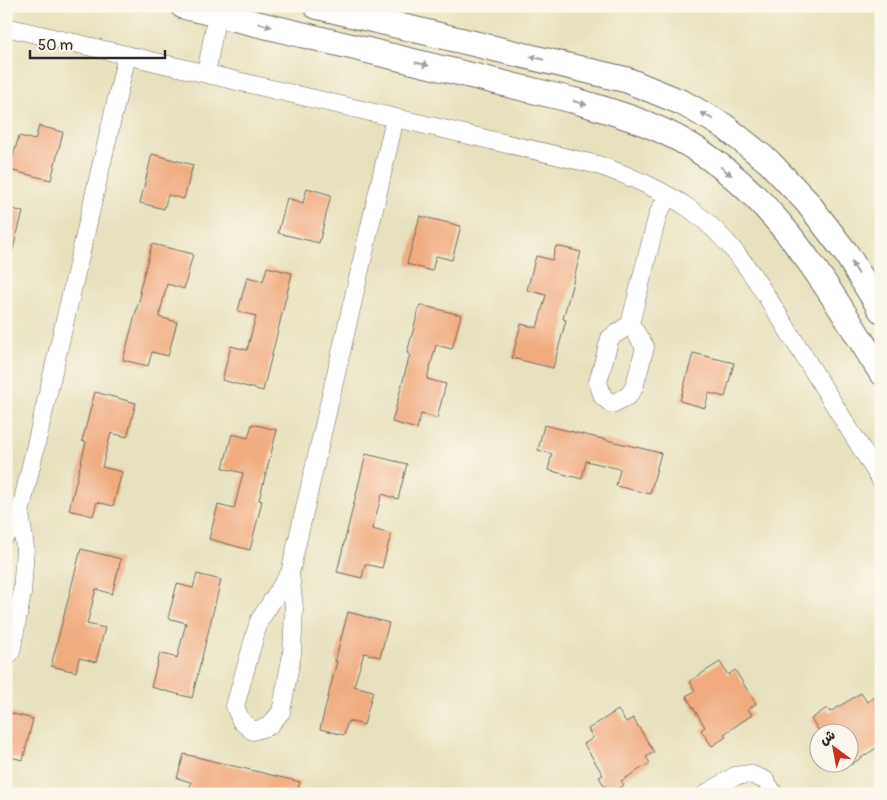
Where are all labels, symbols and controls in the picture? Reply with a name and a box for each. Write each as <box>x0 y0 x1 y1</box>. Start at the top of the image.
one-way arrow <box>257 22 272 30</box>
scale bar <box>30 28 165 60</box>
text: 50 m <box>38 36 73 55</box>
one-way arrow <box>530 54 545 62</box>
one-way arrow <box>415 60 430 68</box>
one-way arrow <box>573 99 588 107</box>
one-way arrow <box>700 112 713 121</box>
one-way arrow <box>719 166 733 176</box>
one-way arrow <box>851 262 860 275</box>
north arrow <box>810 722 860 772</box>
text: ش <box>816 726 838 749</box>

